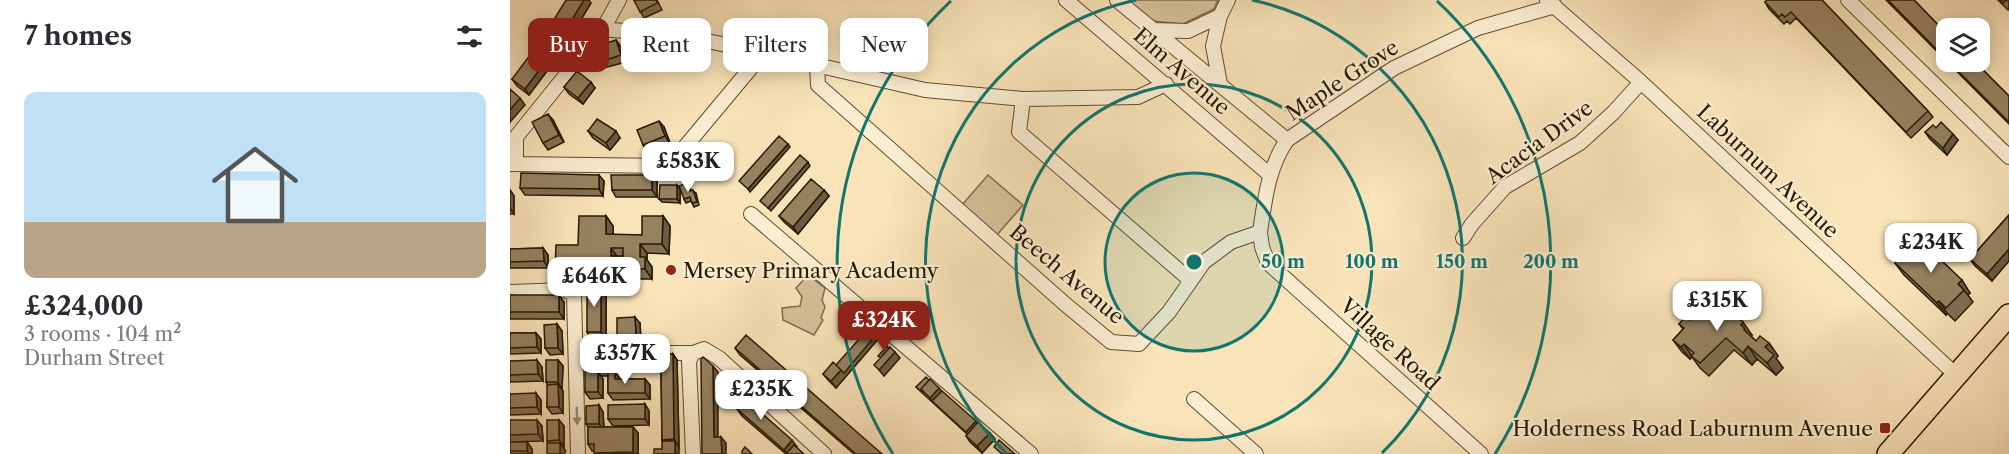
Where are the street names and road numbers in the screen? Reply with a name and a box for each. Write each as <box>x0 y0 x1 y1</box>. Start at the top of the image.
street label: Elm Avenue <box>1129 22 1235 120</box>
street label: Maple Grove <box>1281 34 1403 126</box>
street label: Acacia Drive <box>1480 95 1597 190</box>
street label: Laburnum Avenue <box>1692 99 1844 243</box>
street label: Beech Avenue <box>1005 219 1129 329</box>
street label: Village Road <box>1334 292 1445 395</box>

